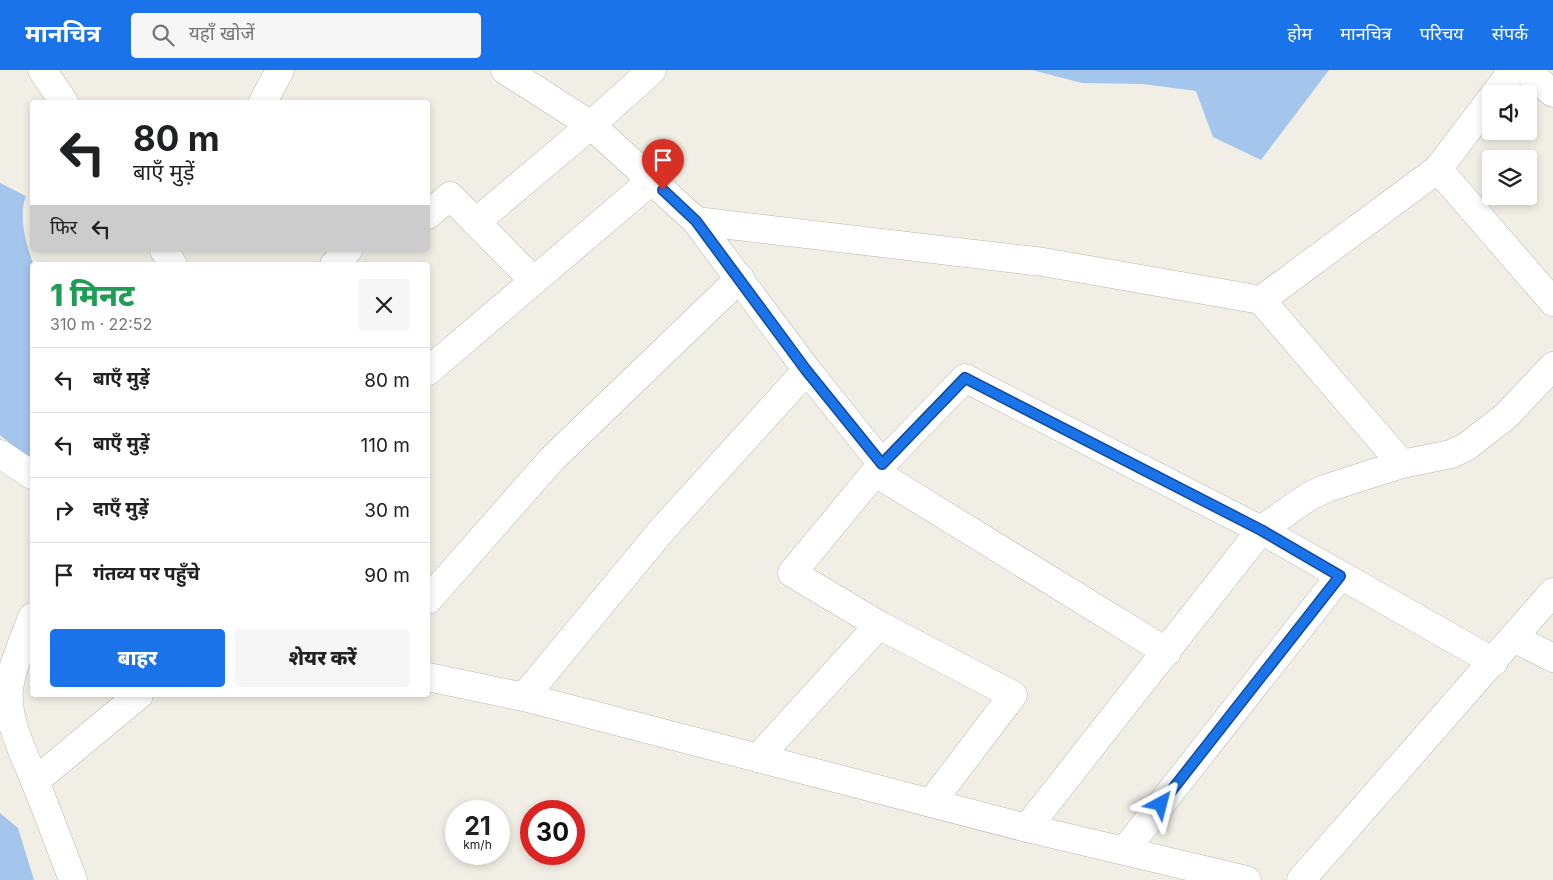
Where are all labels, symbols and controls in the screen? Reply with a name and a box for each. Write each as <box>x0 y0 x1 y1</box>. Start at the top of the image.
search box <box>131 13 481 58</box>
text: मानचित्र <box>25 19 101 48</box>
icon: search <box>149 21 177 49</box>
text: यहाँ खोजें <box>189 22 255 45</box>
text: होम <box>1287 23 1312 44</box>
text: मानचित्र <box>1340 23 1392 44</box>
text: परिचय <box>1420 23 1464 44</box>
text: संपर्क <box>1492 23 1528 44</box>
map controls <box>1482 85 1537 205</box>
button: sound <box>1482 85 1537 140</box>
text: 80 m <box>133 117 220 159</box>
icon: left <box>50 120 115 185</box>
pin <box>642 139 684 190</box>
icon: arrive <box>649 146 677 174</box>
button: layers <box>1482 150 1537 205</box>
text: बाएँ मुड़ें <box>133 159 195 185</box>
icon: left <box>87 215 115 243</box>
text: फिर <box>50 216 77 239</box>
text: 1 मिनट <box>50 277 134 313</box>
button: close <box>358 279 410 331</box>
text: 310 m · 22:52 <box>50 314 152 334</box>
icon: left <box>50 366 78 394</box>
text: बाएँ मुड़ें <box>93 367 150 390</box>
text: 80 m <box>364 369 410 392</box>
icon: left <box>50 431 78 459</box>
text: बाएँ मुड़ें <box>93 432 150 455</box>
text: 110 m <box>361 434 410 457</box>
icon: right <box>50 496 78 524</box>
text: दाएँ मुड़ें <box>93 497 149 520</box>
text: 30 m <box>364 499 410 522</box>
icon: arrive <box>50 561 78 589</box>
text: गंतव्य पर पहुँचे <box>93 562 200 585</box>
text: 90 m <box>364 564 410 587</box>
button: बाहर <box>50 629 225 687</box>
button: शेयर करें <box>235 629 410 687</box>
position arrow <box>1134 777 1186 829</box>
speed limit sign: 30 <box>520 800 585 865</box>
text: 21 <box>464 811 491 841</box>
text: km/h <box>463 837 492 852</box>

